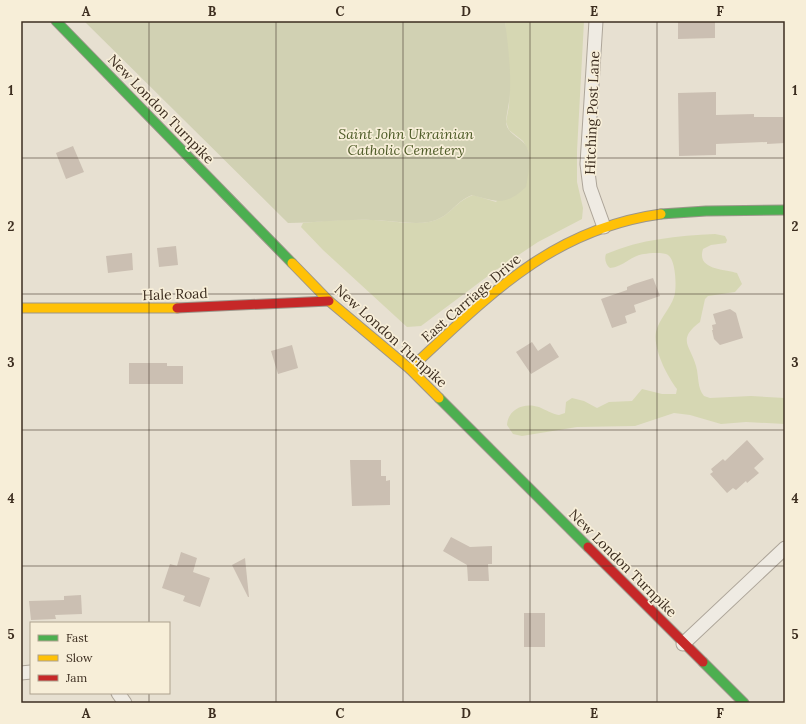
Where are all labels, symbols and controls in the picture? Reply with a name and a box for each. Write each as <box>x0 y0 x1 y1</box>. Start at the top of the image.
text: A <box>82 3 91 20</box>
text: B <box>208 3 217 20</box>
text: C <box>336 3 345 20</box>
text: D <box>461 3 471 20</box>
text: E <box>590 3 598 20</box>
text: F <box>716 3 724 20</box>
street label: New London Turnpike <box>104 50 218 168</box>
street label: Hitching Post Lane <box>581 50 603 175</box>
text: 1 <box>8 82 14 99</box>
text: 1 <box>792 82 798 99</box>
park label: Saint John Ukrainian Catholic Cemetery <box>338 125 474 159</box>
text: 2 <box>8 218 15 235</box>
text: 2 <box>792 218 799 235</box>
street label: East Carriage Drive <box>418 250 525 346</box>
street label: New London Turnpike <box>331 281 451 392</box>
street label: Hale Road <box>142 284 208 304</box>
text: 3 <box>7 354 15 371</box>
text: 3 <box>791 354 799 371</box>
text: 4 <box>7 490 15 507</box>
text: 4 <box>791 490 799 507</box>
street label: New London Turnpike <box>565 505 681 621</box>
legend <box>30 622 170 694</box>
text: 5 <box>7 626 15 643</box>
text: 5 <box>791 626 799 643</box>
text: Fast <box>66 630 89 645</box>
text: Slow <box>66 650 93 665</box>
text: Jam <box>65 670 87 685</box>
text: A <box>82 705 91 722</box>
text: B <box>208 705 217 722</box>
text: C <box>336 705 345 722</box>
text: D <box>461 705 471 722</box>
text: E <box>590 705 598 722</box>
text: F <box>716 705 724 722</box>

